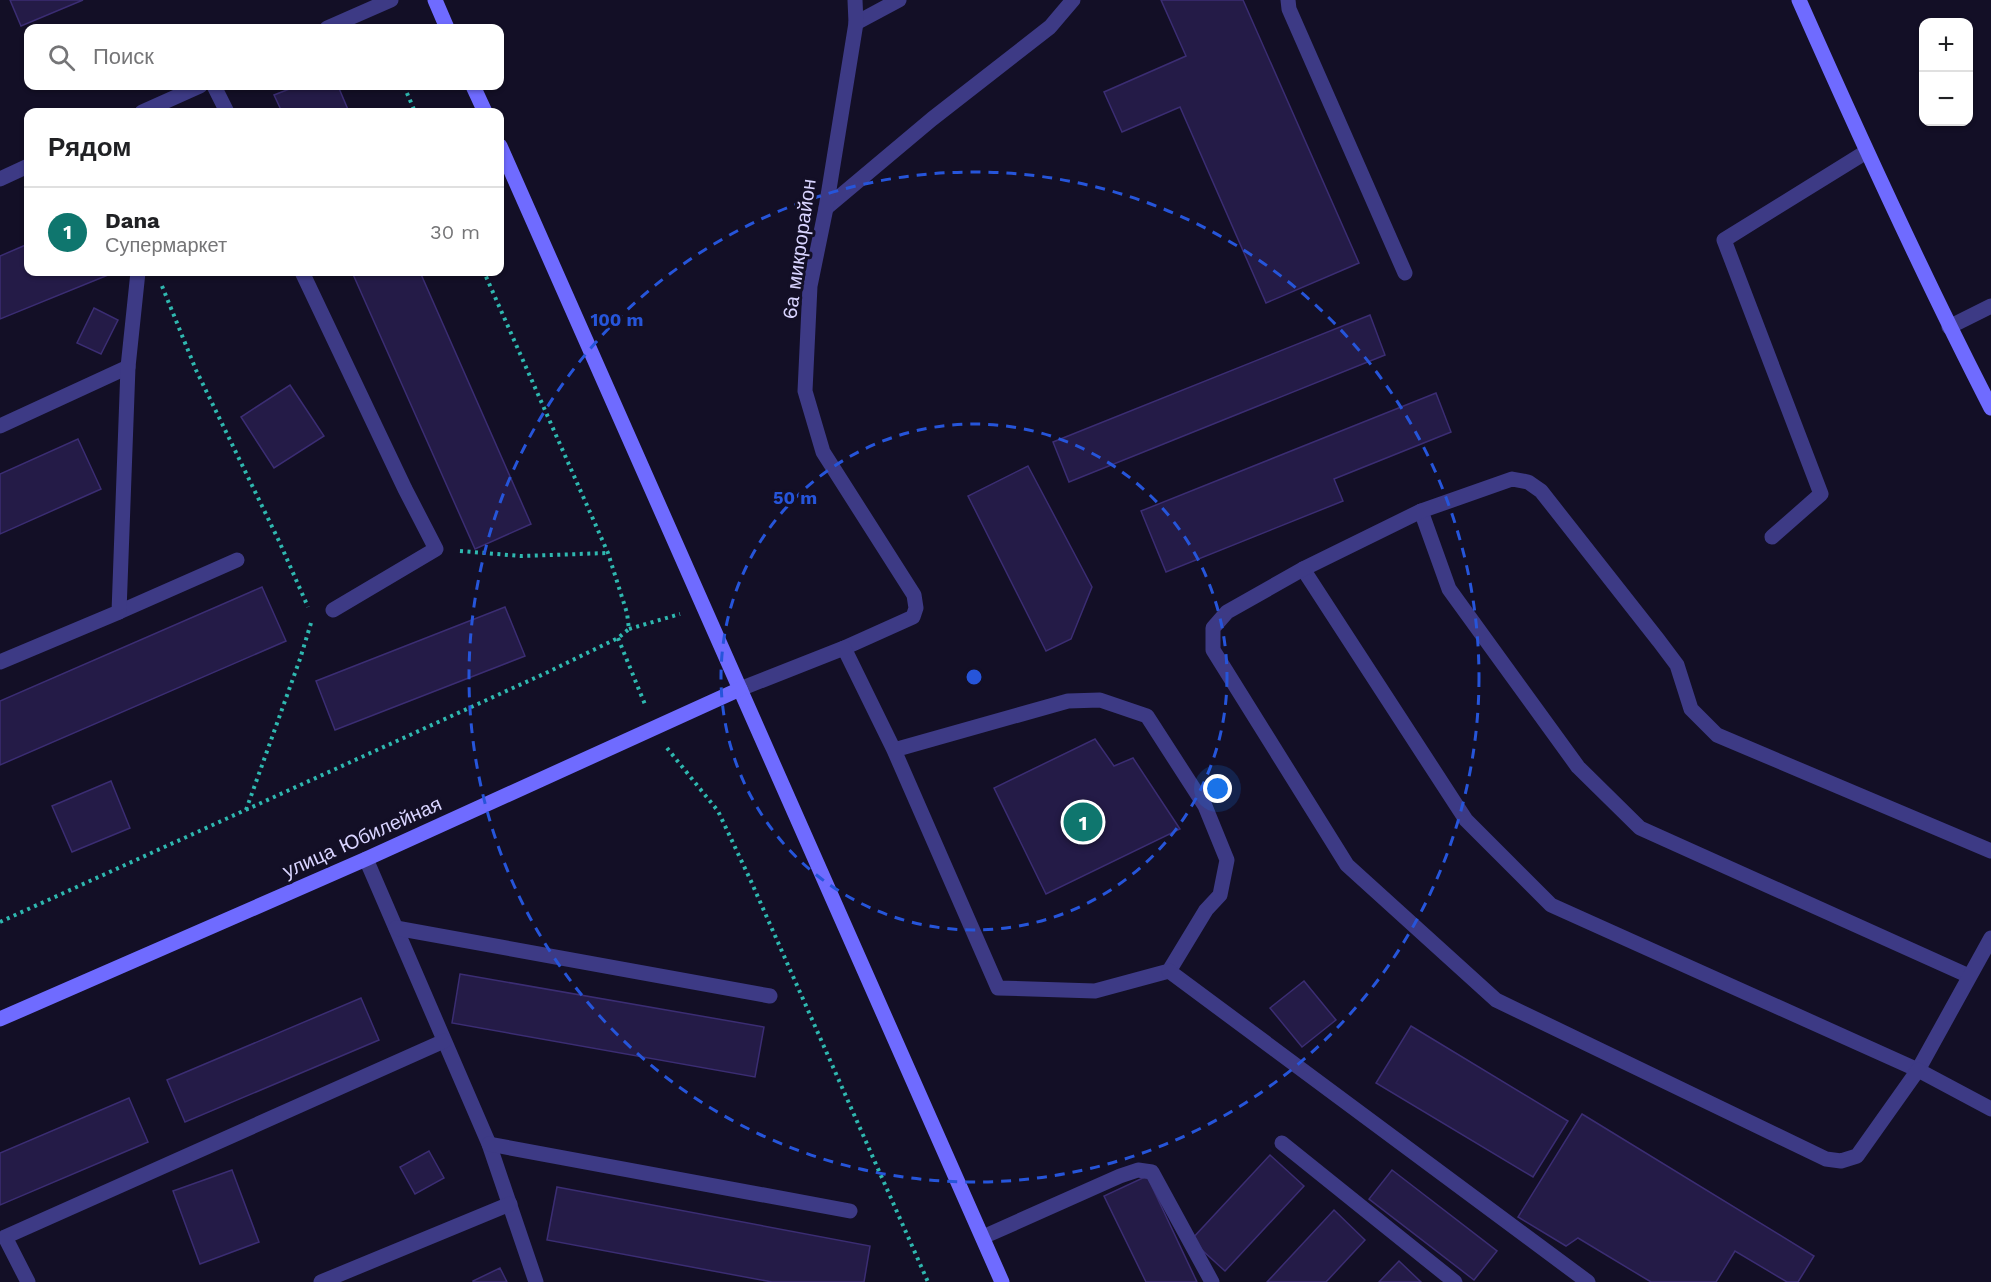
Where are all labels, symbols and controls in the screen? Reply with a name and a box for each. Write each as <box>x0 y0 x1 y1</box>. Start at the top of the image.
map controls <box>1919 18 1973 126</box>
button: + <box>1919 18 1973 72</box>
search box <box>24 24 504 90</box>
icon: search <box>45 41 78 74</box>
text: Поиск <box>93 44 154 69</box>
button: − <box>1919 72 1973 126</box>
text: Рядом <box>48 132 131 162</box>
street label: 6а микрорайон <box>777 177 821 321</box>
text: Dana <box>105 208 160 233</box>
text: 1 <box>63 220 72 244</box>
text: 30 m <box>430 220 480 244</box>
text: Супермаркет <box>105 233 227 257</box>
text: 100 m <box>590 309 644 330</box>
text: 50 m <box>773 487 817 508</box>
centre of rings <box>964 667 984 687</box>
your location <box>1203 774 1232 803</box>
street label: улица Юбилейная <box>279 791 445 883</box>
pin: 1 <box>1064 800 1102 844</box>

